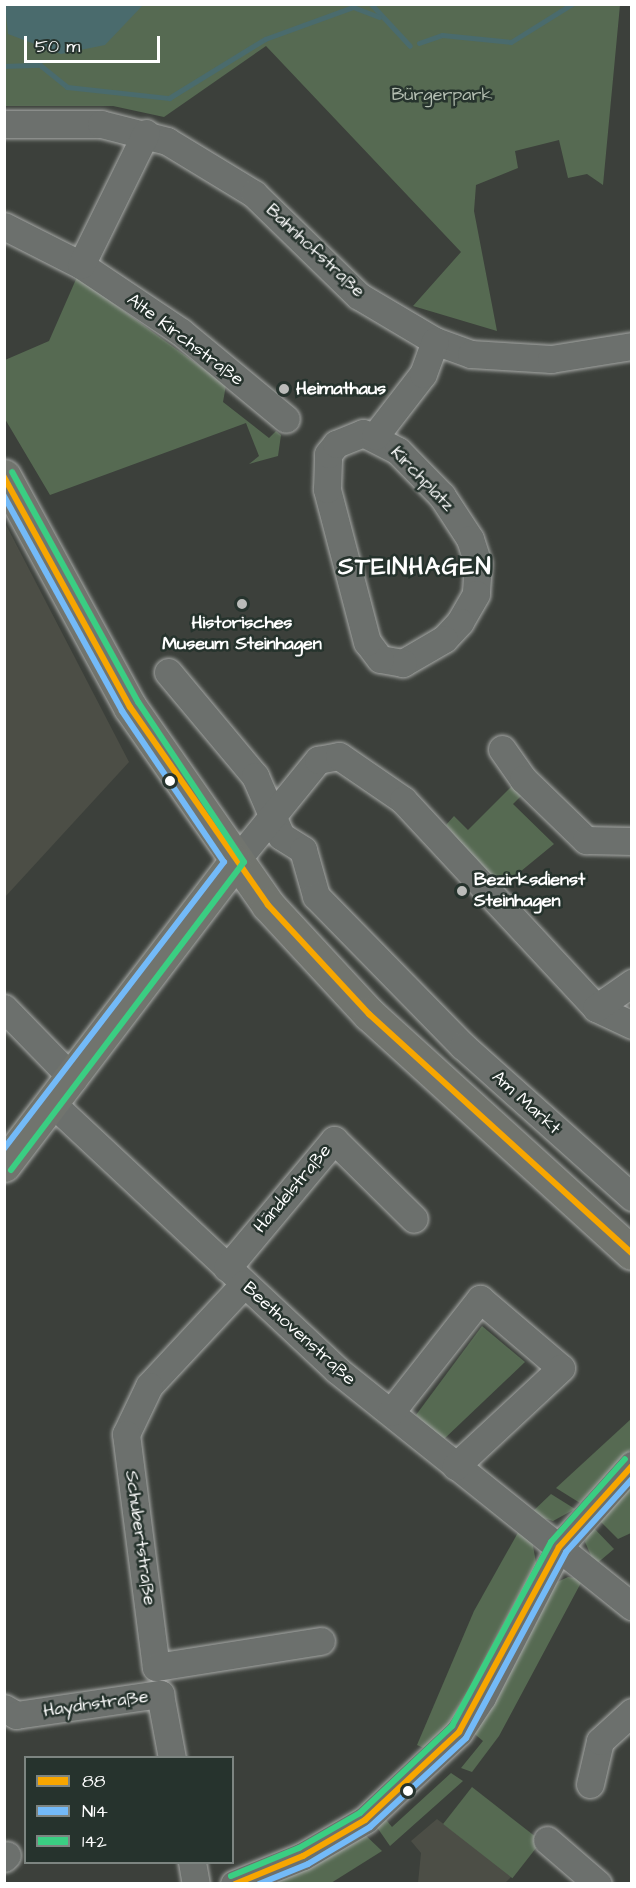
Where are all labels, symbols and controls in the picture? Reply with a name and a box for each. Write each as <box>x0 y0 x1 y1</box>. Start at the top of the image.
scale bar <box>27 24 164 62</box>
text: 50 m <box>35 34 80 59</box>
park label: Bürgerpark <box>392 84 492 106</box>
street label: Bahnhofstraße <box>261 200 369 302</box>
street label: Alte Kirchstraße <box>122 289 248 391</box>
place label: Heimathaus <box>296 378 386 400</box>
marker: Heimathaus <box>277 382 291 396</box>
street label: Kirchplatz <box>386 442 458 516</box>
district label: STEINHAGEN <box>338 554 492 582</box>
marker: Historisches Museum Steinhagen <box>235 597 249 611</box>
place label: Historisches Museum Steinhagen <box>162 613 322 656</box>
unlabelled marker <box>164 775 176 787</box>
place label: Bezirksdienst Steinhagen <box>474 870 585 912</box>
marker: Bezirksdienst Steinhagen <box>455 884 469 898</box>
street label: Am Markt <box>487 1067 565 1139</box>
street label: Händelstraße <box>250 1140 336 1238</box>
street label: Beethovenstraße <box>238 1278 360 1390</box>
street label: Schubertstraße <box>120 1469 160 1607</box>
street label: Haydnstraße <box>42 1686 150 1722</box>
legend <box>24 1756 234 1864</box>
text: 88 <box>82 1769 105 1794</box>
unlabelled marker <box>402 1785 414 1797</box>
text: N14 <box>82 1799 108 1824</box>
text: 142 <box>82 1829 107 1854</box>

